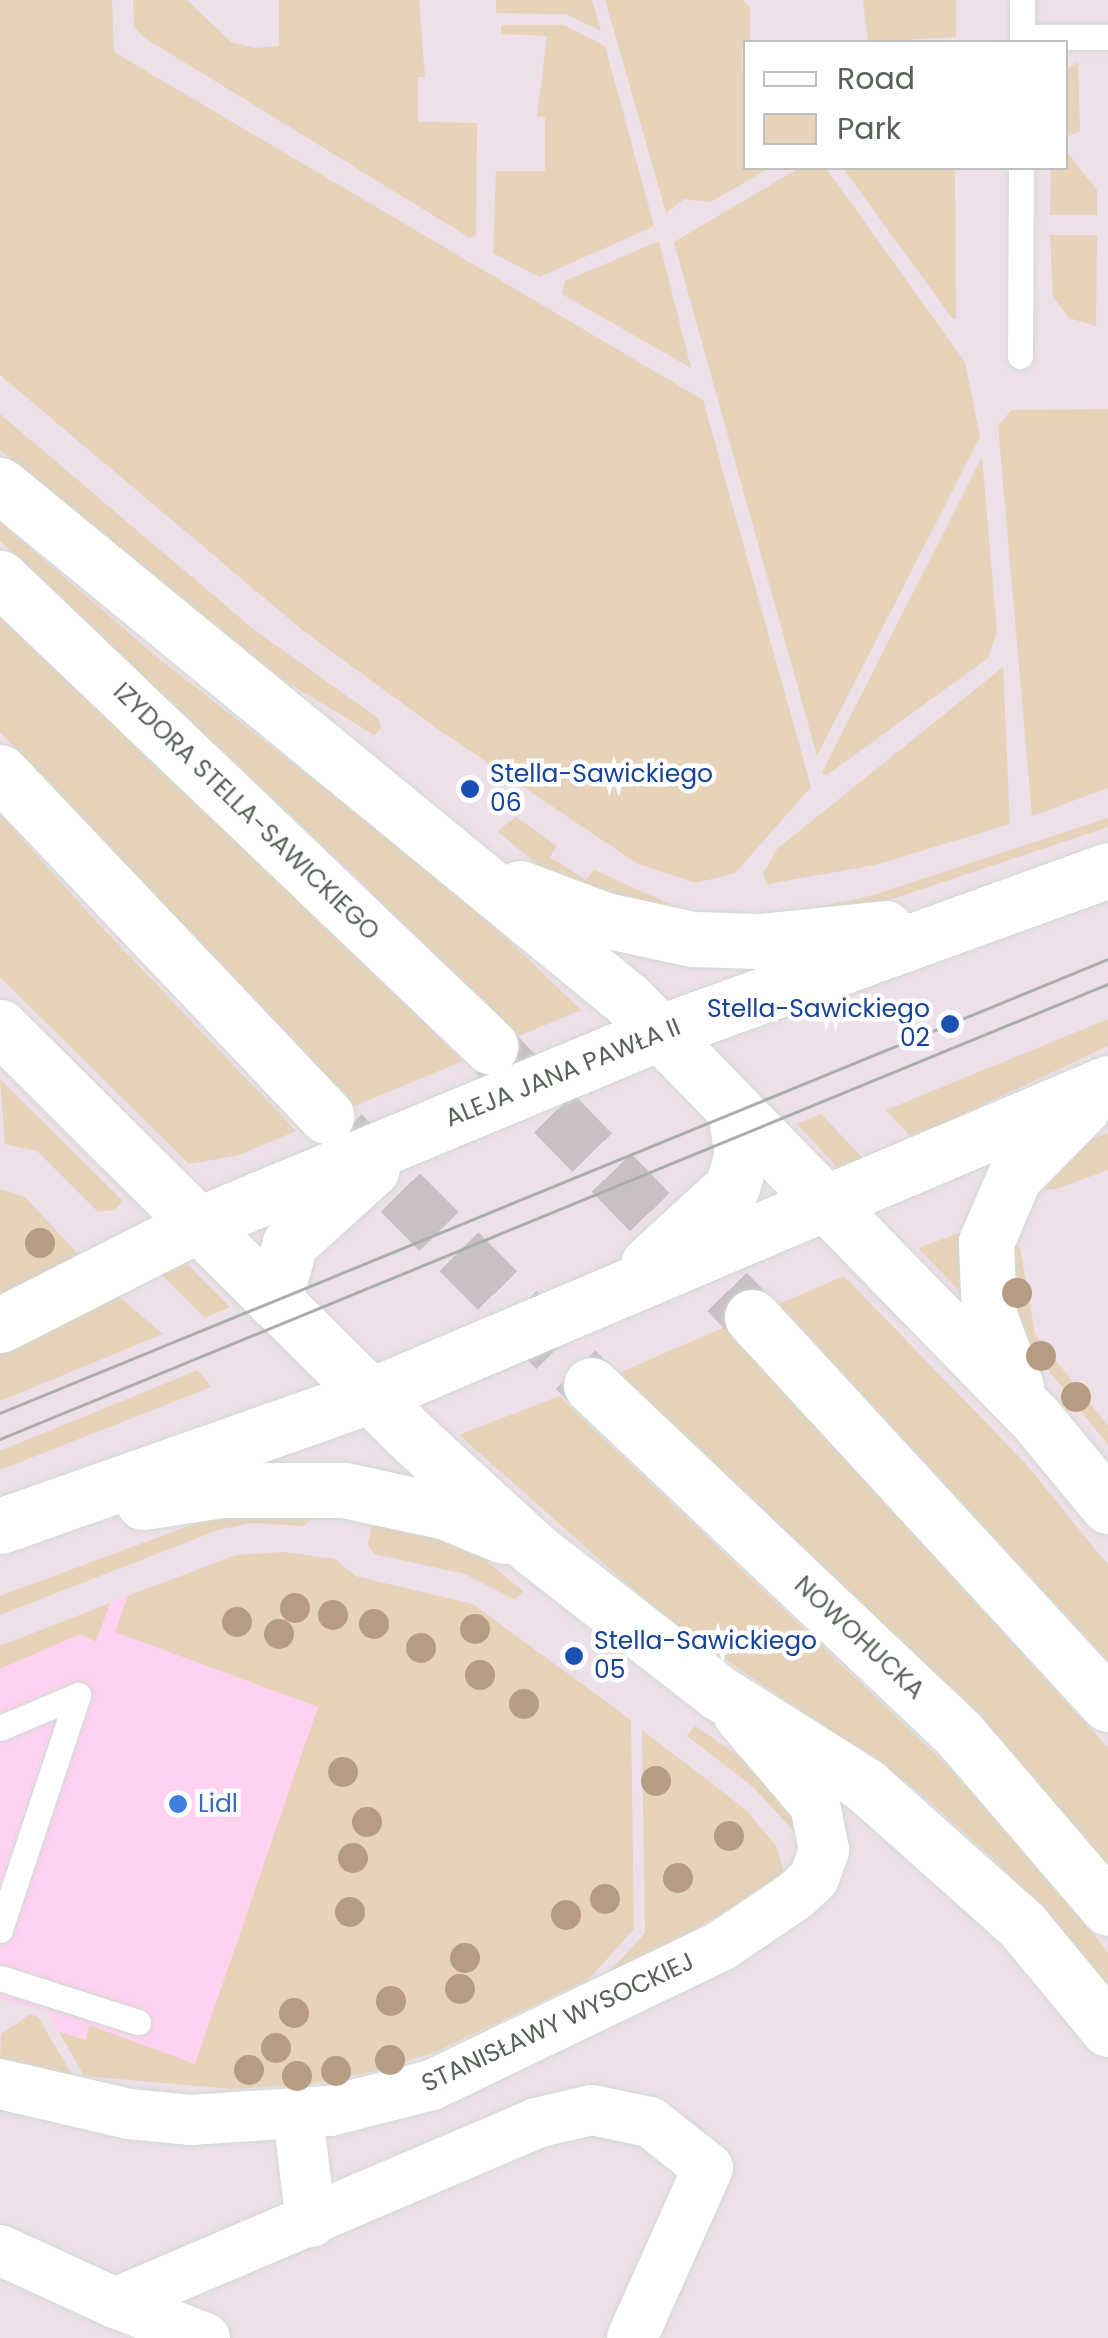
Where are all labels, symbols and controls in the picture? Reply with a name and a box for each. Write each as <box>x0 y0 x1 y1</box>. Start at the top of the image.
legend <box>743 40 1068 170</box>
text: Road <box>837 57 915 100</box>
text: Park <box>837 107 901 150</box>
street label: IZYDORA STELLA-SAWICKIEGO <box>107 677 385 947</box>
place label: Stella-Sawickiego 06 <box>490 760 713 819</box>
marker: Stella-Sawickiego 06 <box>459 778 481 800</box>
place label: Stella-Sawickiego 02 <box>707 995 930 1054</box>
street label: ALEJA JANA PAWŁA II <box>441 1012 685 1134</box>
marker: Stella-Sawickiego 02 <box>939 1013 961 1035</box>
street label: NOWOHUCKA <box>788 1570 930 1706</box>
place label: Stella-Sawickiego 05 <box>594 1627 817 1686</box>
marker: Stella-Sawickiego 05 <box>563 1645 585 1667</box>
place label: Lidl <box>198 1789 238 1819</box>
marker: Lidl <box>167 1793 189 1815</box>
street label: STANISŁAWY WYSOCKIEJ <box>417 1947 699 2099</box>

